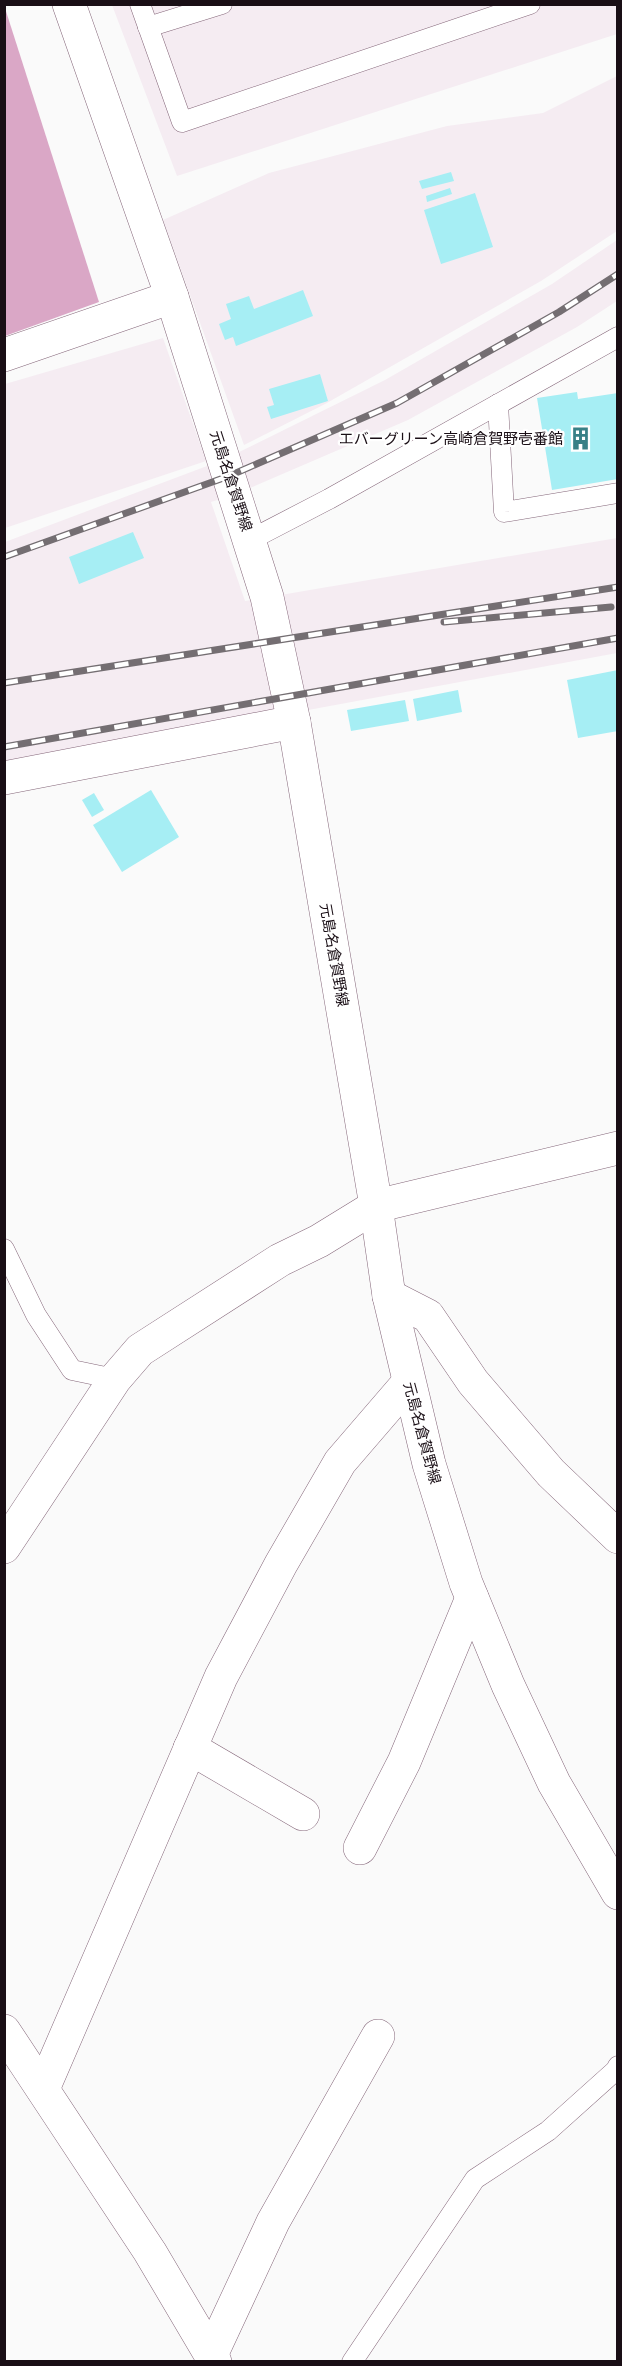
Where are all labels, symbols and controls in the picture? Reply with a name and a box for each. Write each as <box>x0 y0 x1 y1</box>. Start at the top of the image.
building icon: エバーグリーン高崎倉賀野壱番館 <box>568 426 594 452</box>
street label: 元島名倉賀野線 <box>206 428 256 534</box>
place label: エバーグリーン高崎倉賀野壱番館 <box>339 430 563 448</box>
street label: 元島名倉賀野線 <box>316 902 352 1008</box>
street label: 元島名倉賀野線 <box>400 1380 444 1486</box>

